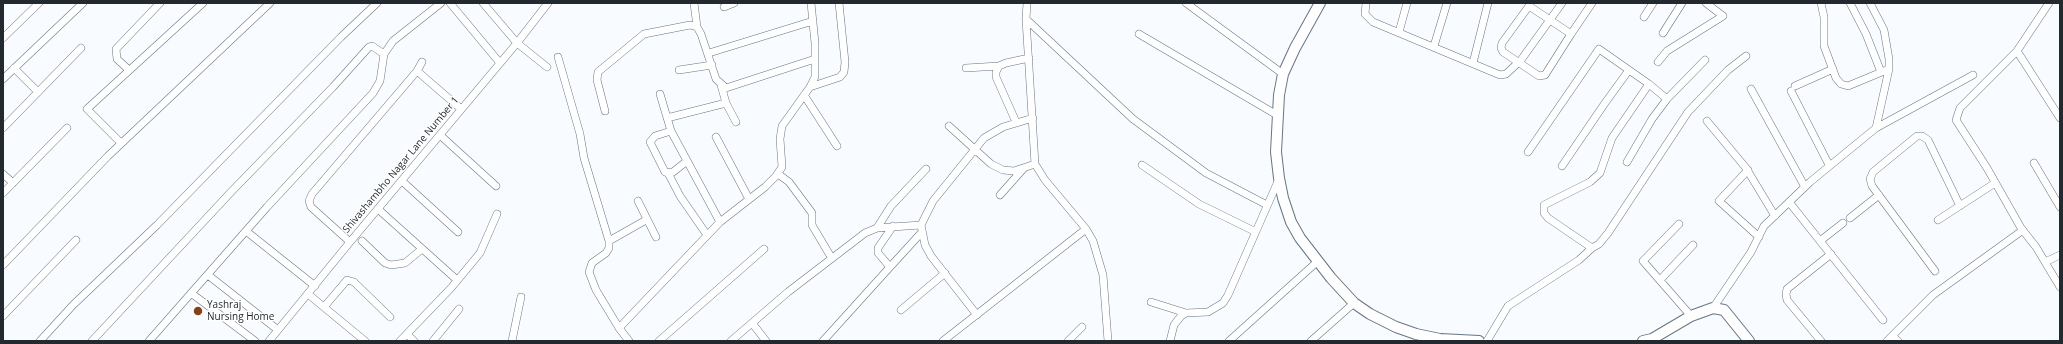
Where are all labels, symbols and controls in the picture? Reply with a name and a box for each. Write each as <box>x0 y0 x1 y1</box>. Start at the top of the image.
street label: Shivashambho Nagar Lane Number 1 <box>340 94 462 236</box>
place label: Yashraj Nursing Home <box>207 299 274 322</box>
marker: Yashraj Nursing Home <box>192 305 204 317</box>

